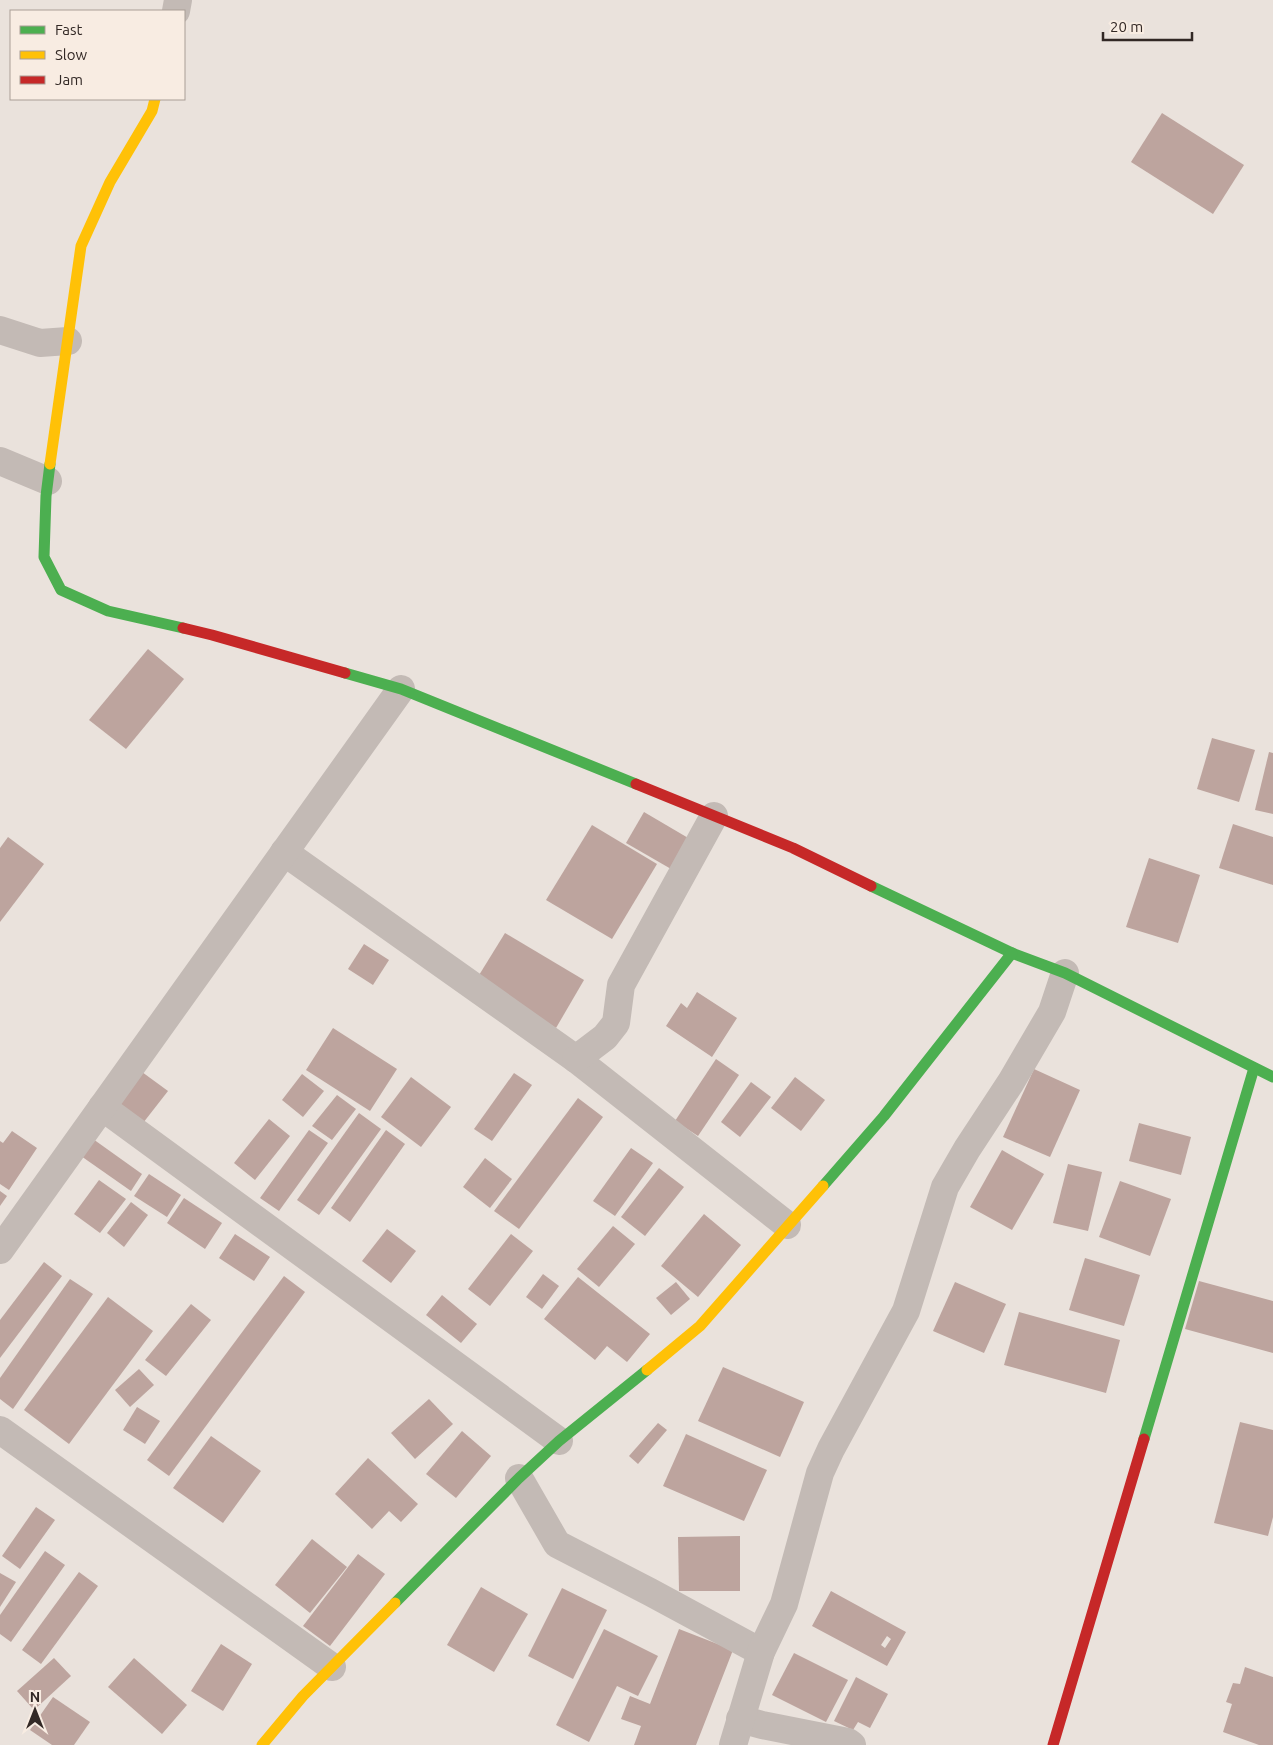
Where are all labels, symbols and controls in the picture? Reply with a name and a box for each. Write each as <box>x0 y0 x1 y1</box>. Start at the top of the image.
legend <box>10 10 185 100</box>
scale bar <box>1103 10 1192 42</box>
text: 20 m <box>1110 18 1143 35</box>
text: Fast <box>55 21 83 38</box>
text: Slow <box>55 46 88 63</box>
text: Jam <box>55 71 83 88</box>
north arrow <box>10 1685 60 1735</box>
text: N <box>30 1689 40 1705</box>

